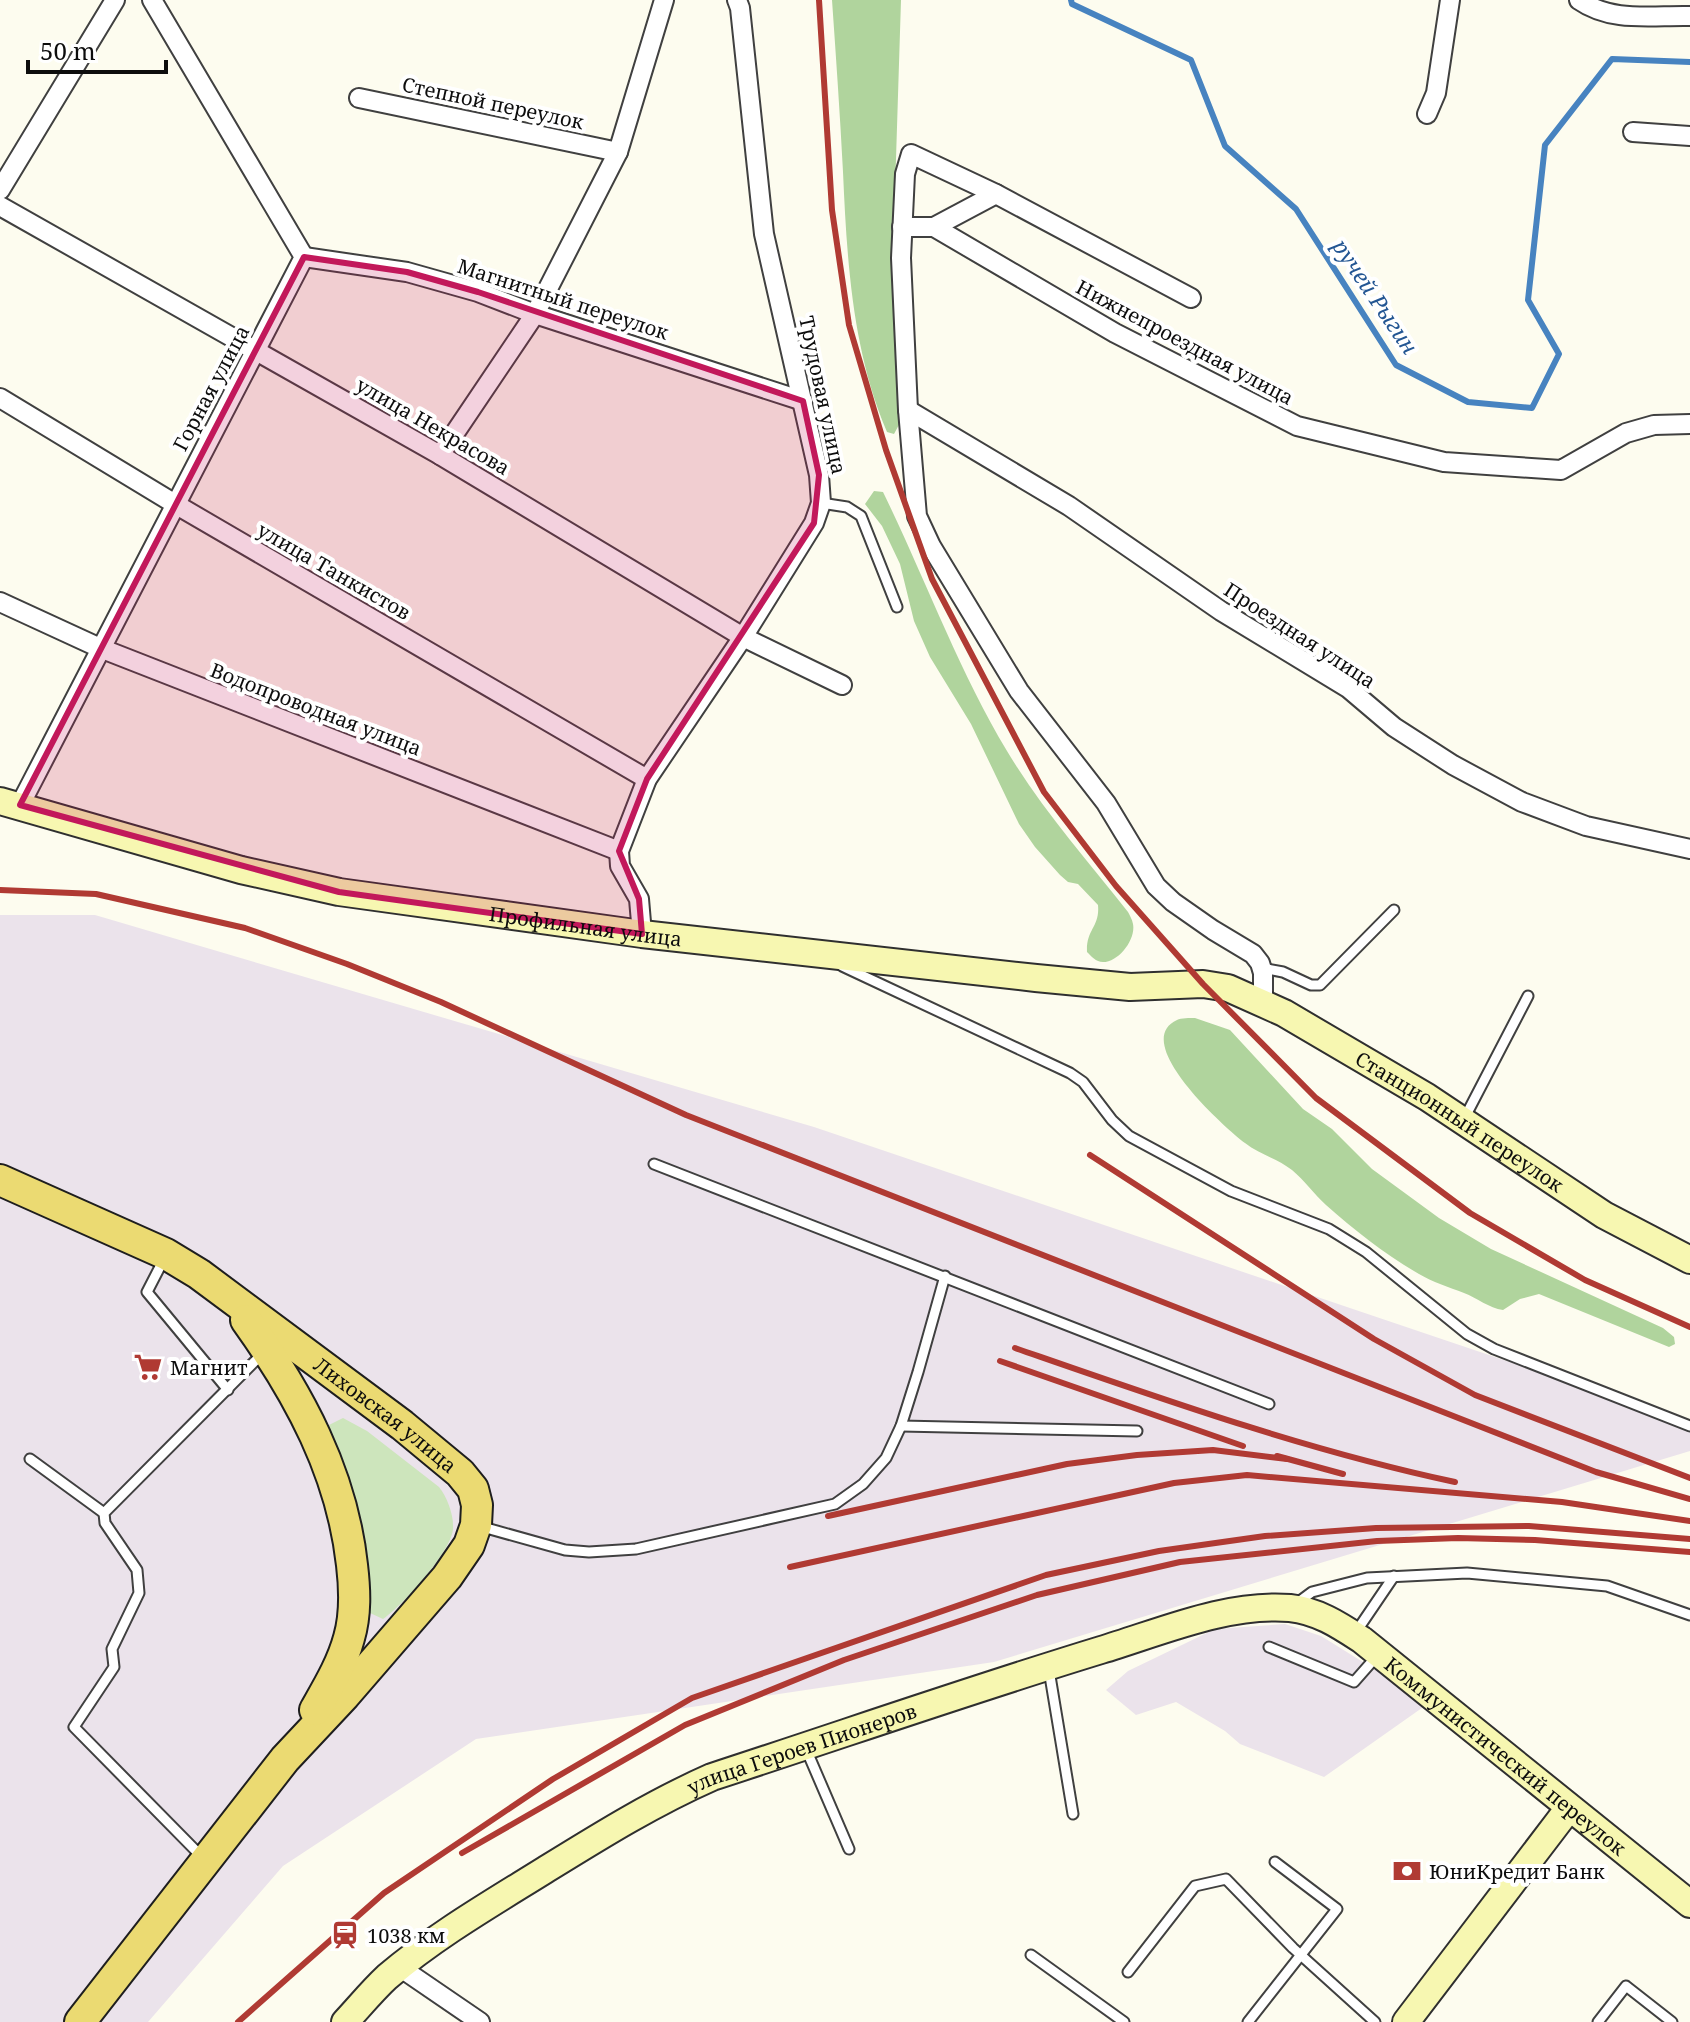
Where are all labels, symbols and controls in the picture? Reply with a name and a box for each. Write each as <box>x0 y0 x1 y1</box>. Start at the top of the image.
scale bar <box>28 24 166 74</box>
text: 50 m <box>40 34 96 67</box>
street label: Степной переулок <box>400 71 586 135</box>
water label: ручей Рыгин <box>1326 232 1425 359</box>
street label: Магнитный переулок <box>454 252 672 346</box>
street label: Нижнепроездная улица <box>1072 273 1298 411</box>
street label: Трудовая улица <box>793 313 853 477</box>
street label: Горная улица <box>167 320 255 456</box>
street label: улица Некрасова <box>351 371 515 481</box>
street label: улица Танкистов <box>253 516 415 626</box>
street label: Проездная улица <box>1219 576 1381 694</box>
street label: Водопроводная улица <box>207 656 425 762</box>
street label: Профильная улица <box>487 899 683 952</box>
street label: Станционный переулок <box>1351 1045 1569 1198</box>
street label: Лиховская улица <box>309 1351 463 1478</box>
supermarket icon: Магнит <box>133 1352 163 1382</box>
place label: Магнит <box>170 1354 248 1381</box>
street label: Коммунистический переулок <box>1379 1650 1632 1861</box>
street label: улица Героев Пионеров <box>682 1697 920 1800</box>
bank icon: ЮниКредит Банк <box>1392 1856 1422 1886</box>
place label: ЮниКредит Банк <box>1429 1858 1605 1885</box>
station icon: 1038 км <box>330 1920 360 1950</box>
place label: 1038 км <box>367 1922 445 1949</box>

